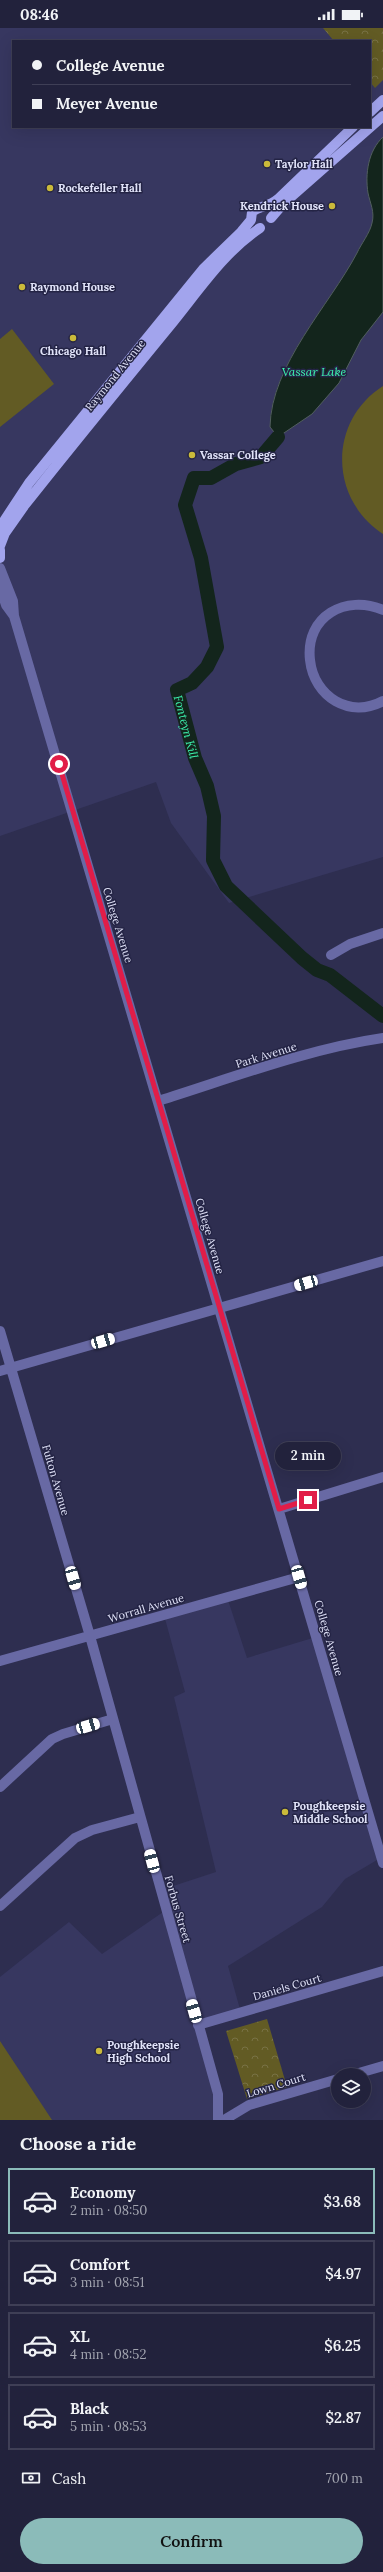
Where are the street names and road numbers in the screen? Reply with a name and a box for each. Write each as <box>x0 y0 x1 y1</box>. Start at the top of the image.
street label: Raymond Avenue <box>82 336 148 414</box>
street label: College Avenue <box>100 886 136 965</box>
street label: Park Avenue <box>234 1039 298 1071</box>
street label: College Avenue <box>192 1196 228 1276</box>
street label: Fulton Avenue <box>39 1443 73 1517</box>
street label: Worrall Avenue <box>106 1590 186 1626</box>
street label: College Avenue <box>311 1598 347 1678</box>
street label: Forbus Street <box>162 1874 194 1945</box>
street label: Daniels Court <box>251 1970 323 2003</box>
street label: Lown Court <box>245 2069 308 2101</box>

